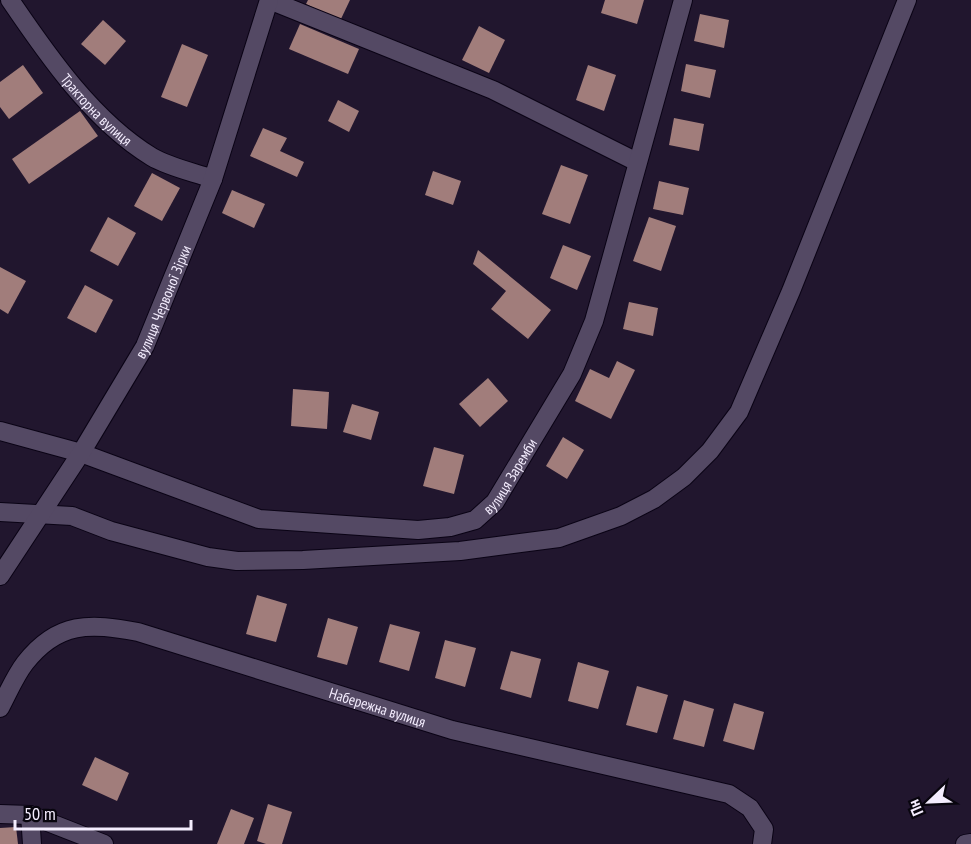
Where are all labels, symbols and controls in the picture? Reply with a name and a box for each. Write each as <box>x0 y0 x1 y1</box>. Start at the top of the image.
street label: Тракторна вулиця <box>57 70 136 150</box>
street label: вулиця Червоної Зірки <box>131 242 195 361</box>
street label: вулиця Заремби <box>479 435 541 518</box>
street label: Набережна вулиця <box>327 683 428 731</box>
north arrow <box>899 772 959 832</box>
scale bar <box>15 793 190 831</box>
text: Пн <box>903 797 927 819</box>
text: 50 m <box>24 802 56 825</box>

